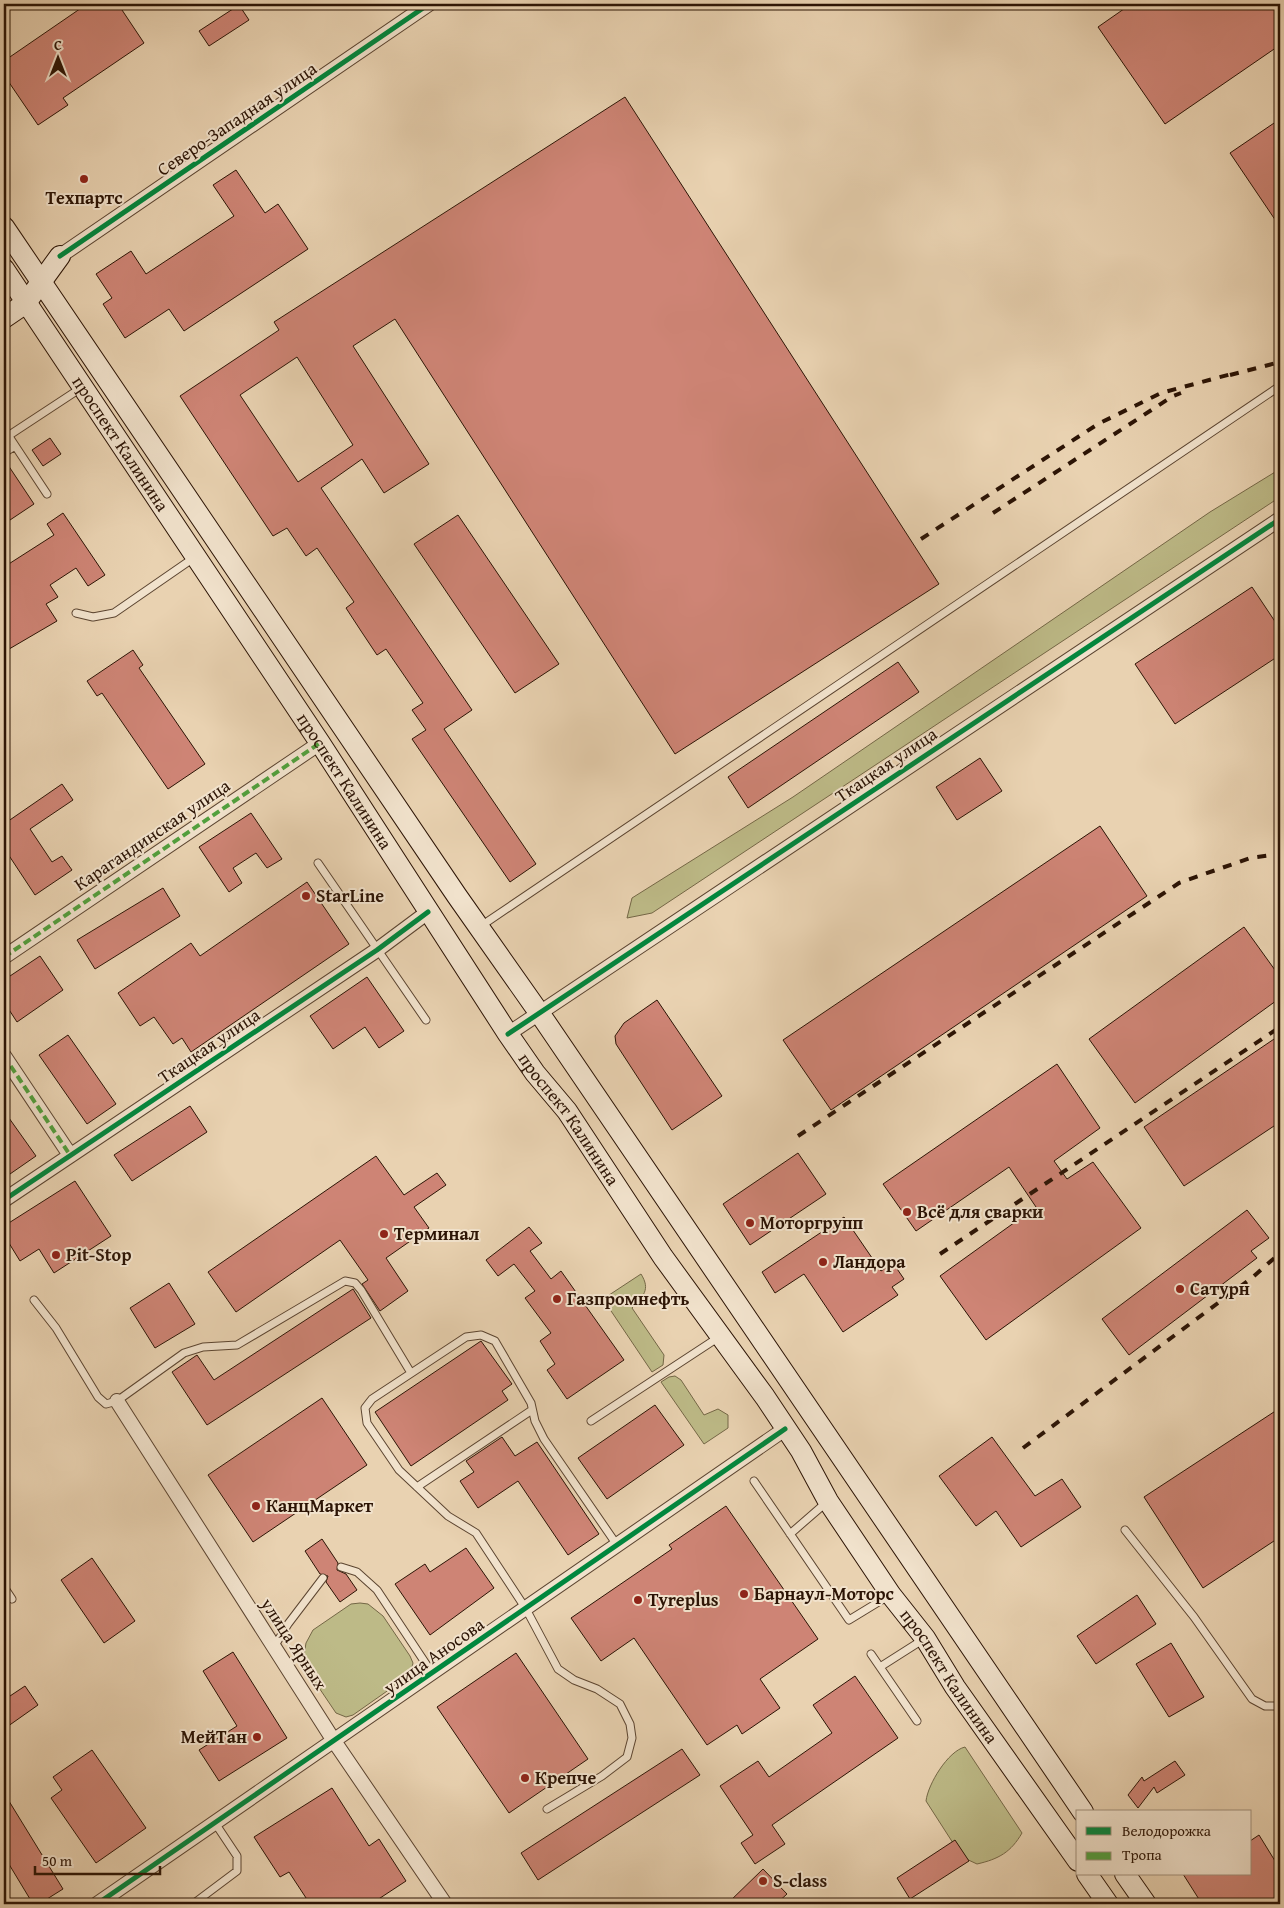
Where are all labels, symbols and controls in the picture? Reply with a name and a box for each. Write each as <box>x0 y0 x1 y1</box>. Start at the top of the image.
north arrow <box>32 32 82 82</box>
text: С <box>54 35 62 55</box>
street label: Северо-Западная улица <box>151 55 322 182</box>
marker: Техпартс <box>78 173 90 185</box>
place label: Техпартс <box>45 184 123 211</box>
street label: проспект Калинина <box>66 370 176 517</box>
street label: проспект Калинина <box>290 707 400 855</box>
street label: Ткацкая улица <box>829 720 943 809</box>
street label: Карагандинская улица <box>68 772 236 897</box>
place label: StarLine <box>316 882 384 909</box>
marker: StarLine <box>300 890 312 902</box>
street label: Ткацкая улица <box>152 1001 266 1090</box>
street label: проспект Калинина <box>512 1047 627 1191</box>
place label: Всё для сварки <box>917 1198 1043 1225</box>
marker: Всё для сварки <box>901 1206 913 1218</box>
place label: Моторгрупп <box>760 1209 864 1236</box>
marker: Моторгрупп <box>744 1217 756 1229</box>
place label: Терминал <box>394 1220 480 1247</box>
marker: Терминал <box>378 1228 390 1240</box>
place label: Pit-Stop <box>66 1241 131 1268</box>
place label: Ландора <box>833 1248 906 1275</box>
marker: Pit-Stop <box>50 1249 62 1261</box>
marker: Ландора <box>817 1256 829 1268</box>
place label: Сатурн <box>1190 1275 1250 1302</box>
marker: Сатурн <box>1174 1283 1186 1295</box>
place label: Газпромнефть <box>567 1285 689 1312</box>
marker: Газпромнефть <box>551 1293 563 1305</box>
place label: КанцМаркет <box>266 1492 374 1519</box>
marker: КанцМаркет <box>250 1500 262 1512</box>
place label: Барнаул-Моторс <box>754 1580 894 1607</box>
place label: Tyreplus <box>648 1586 719 1613</box>
marker: Барнаул-Моторс <box>738 1588 750 1600</box>
street label: улица Ярных <box>254 1591 335 1696</box>
marker: Tyreplus <box>632 1594 644 1606</box>
street label: проспект Калинина <box>894 1603 1005 1749</box>
street label: улица Аносова <box>377 1611 490 1701</box>
place label: МейТан <box>181 1723 247 1750</box>
marker: МейТан <box>251 1731 263 1743</box>
place label: Крепче <box>535 1764 596 1791</box>
marker: Крепче <box>519 1772 531 1784</box>
legend <box>1076 1810 1252 1876</box>
text: Велодорожка <box>1122 1820 1212 1841</box>
scale bar <box>35 1843 160 1875</box>
text: Тропа <box>1122 1844 1163 1865</box>
text: 50 m <box>42 1850 73 1871</box>
place label: S-class <box>773 1867 828 1894</box>
marker: S-class <box>757 1875 769 1887</box>

